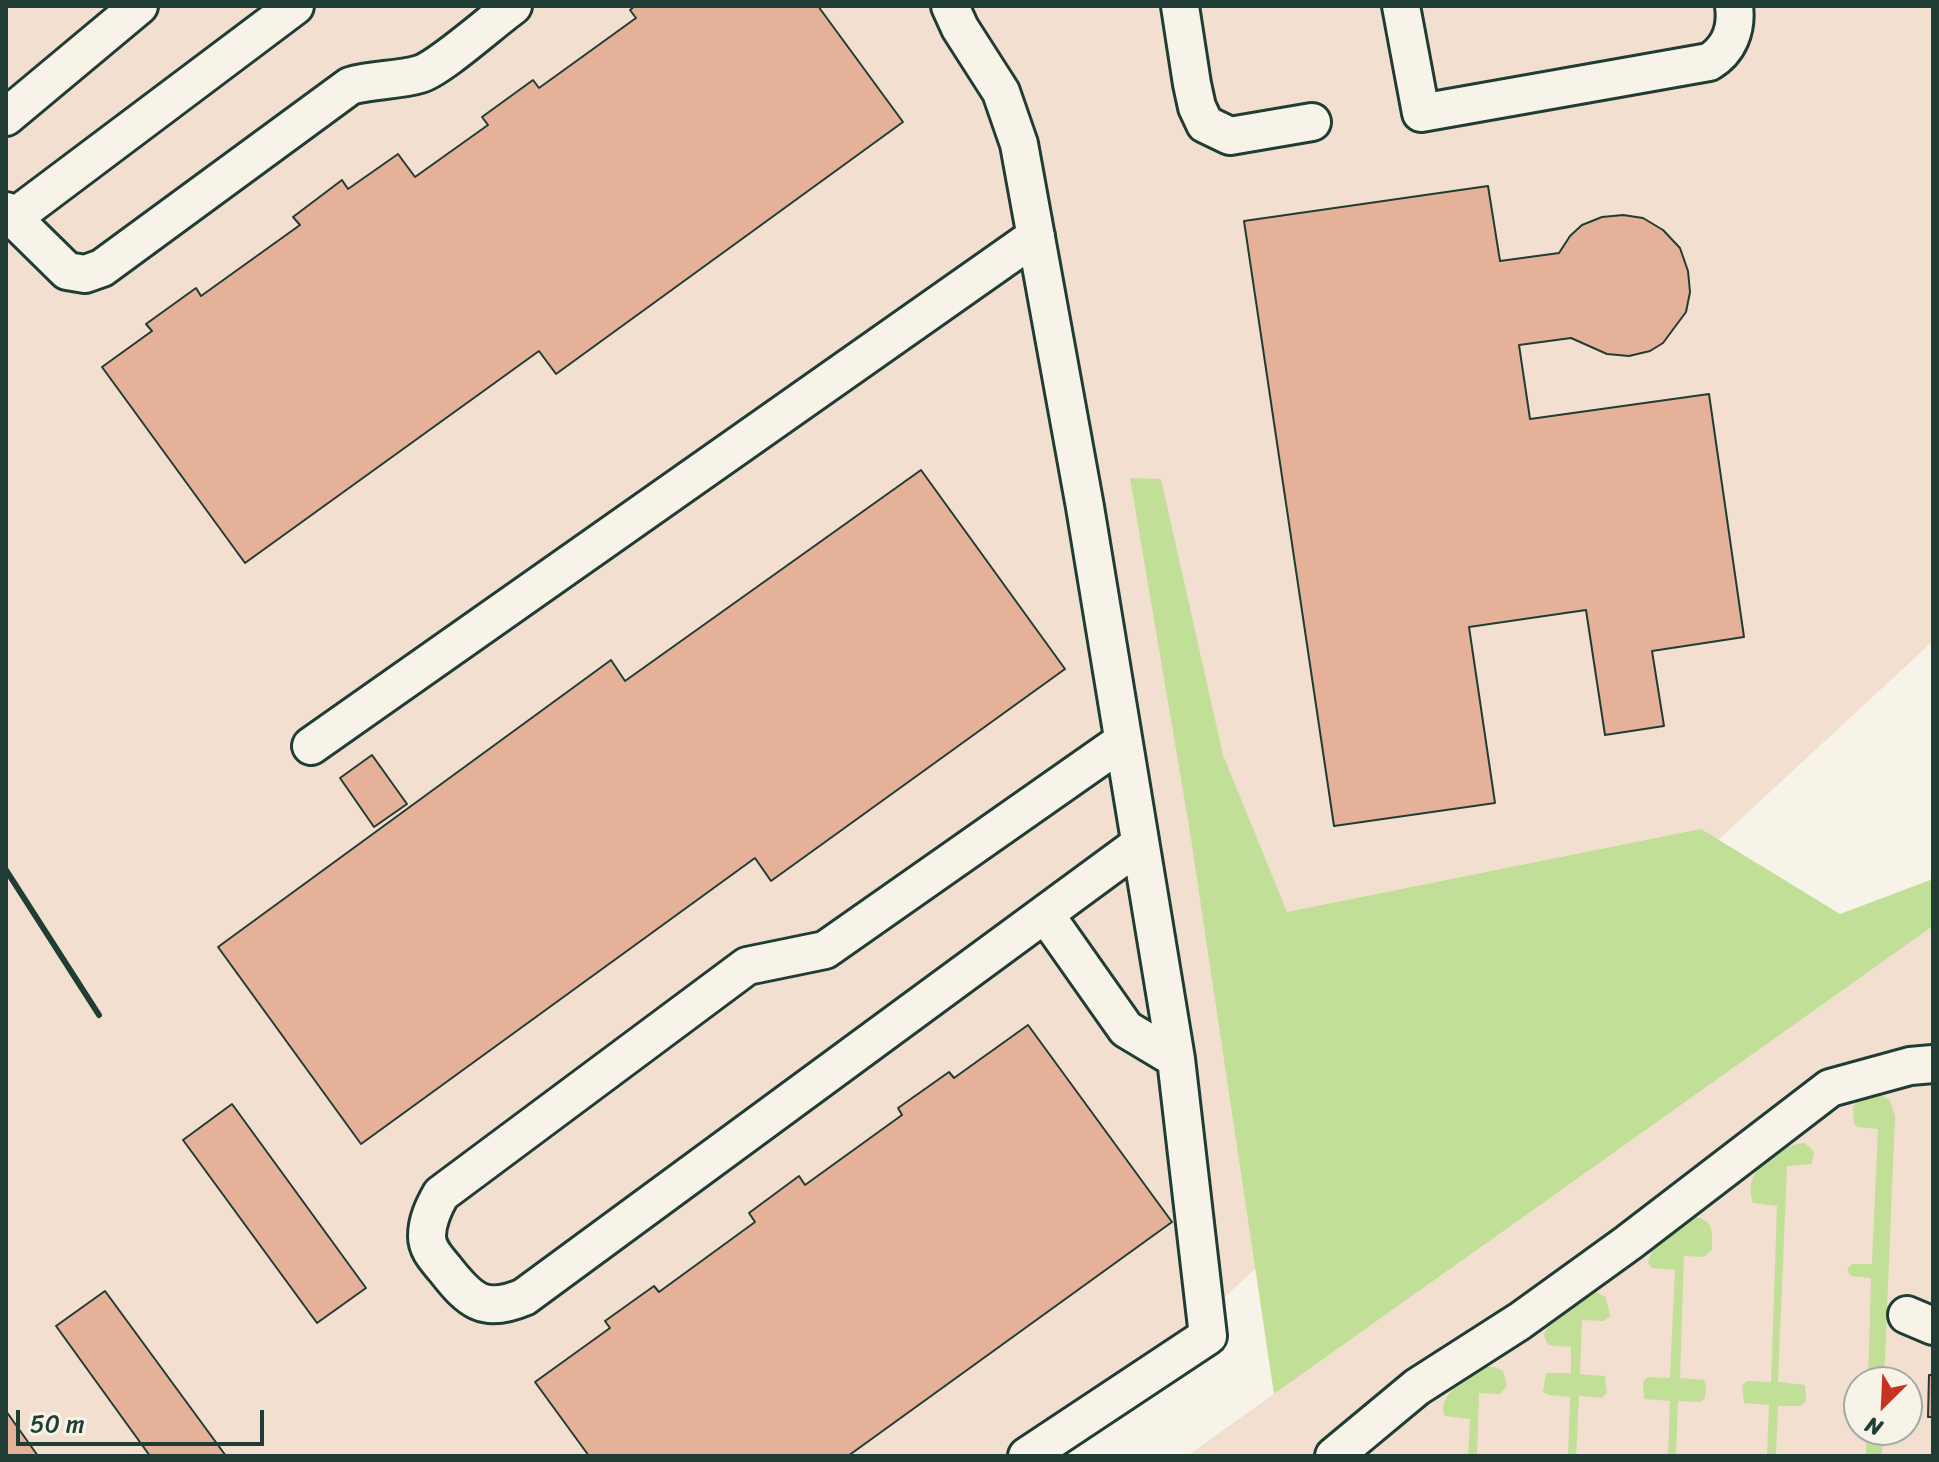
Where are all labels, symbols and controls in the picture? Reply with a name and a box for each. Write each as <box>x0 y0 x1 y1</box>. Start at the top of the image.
north arrow <box>1843 1366 1923 1446</box>
scale bar <box>20 1394 268 1444</box>
text: 50 m <box>30 1403 85 1445</box>
text: N <box>1859 1406 1889 1447</box>

